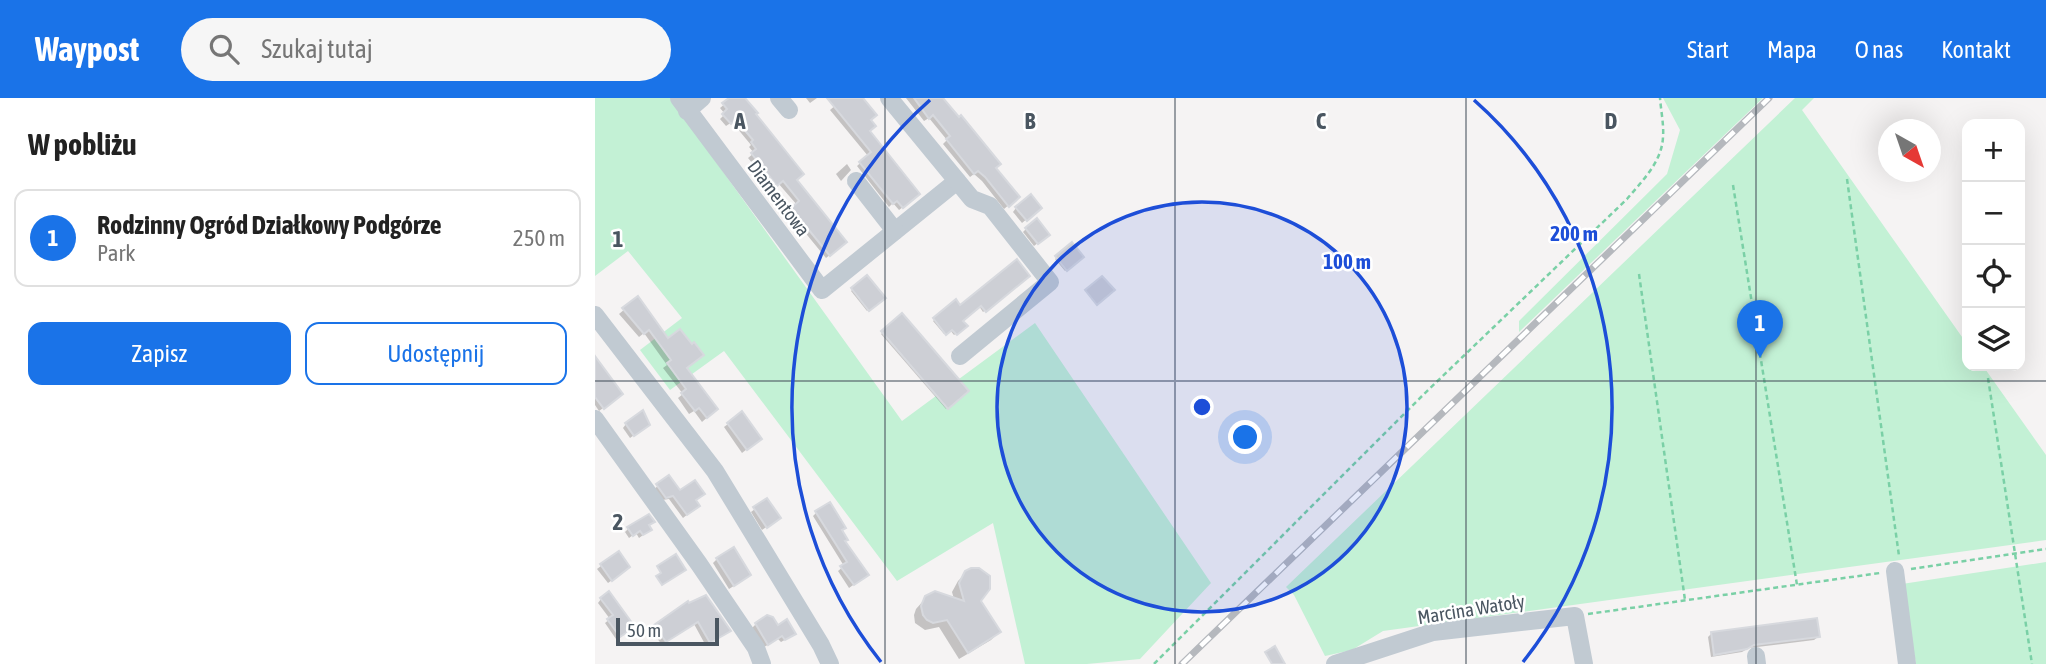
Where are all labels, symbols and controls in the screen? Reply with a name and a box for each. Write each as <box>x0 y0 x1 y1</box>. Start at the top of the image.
search box <box>181 18 671 81</box>
text: Waypost <box>35 30 139 68</box>
icon: search <box>205 30 243 68</box>
text: Szukaj tutaj <box>261 34 373 64</box>
text: Start <box>1687 36 1729 63</box>
text: Mapa <box>1767 36 1817 63</box>
text: O nas <box>1855 36 1903 63</box>
text: Kontakt <box>1941 36 2011 63</box>
text: A <box>733 108 746 134</box>
text: B <box>1025 108 1036 134</box>
text: C <box>1316 108 1327 134</box>
text: D <box>1605 108 1618 134</box>
north arrow <box>1878 119 1941 182</box>
map controls <box>1962 119 2025 371</box>
button: + <box>1962 119 2025 182</box>
text: W pobliżu <box>28 127 137 161</box>
street label: Diamentowa <box>743 156 815 240</box>
button: − <box>1962 182 2025 245</box>
text: Rodzinny Ogród Działkowy Podgórze <box>97 210 442 240</box>
text: 200 m <box>1550 221 1598 245</box>
text: 1 <box>48 225 58 251</box>
text: 250 m <box>513 225 565 251</box>
text: 1 <box>613 226 624 252</box>
text: Park <box>97 240 135 266</box>
button: locate <box>1962 245 2025 308</box>
text: 100 m <box>1323 249 1371 273</box>
pin: 1 <box>1737 300 1783 358</box>
button: layers <box>1962 308 2025 371</box>
button: Zapisz <box>28 322 291 385</box>
button: Udostępnij <box>305 322 567 385</box>
centre of rings <box>1190 395 1214 419</box>
your location <box>1228 420 1262 454</box>
text: 2 <box>613 509 623 535</box>
street label: Marcina Watoły <box>1416 590 1526 628</box>
scale bar <box>616 615 719 647</box>
text: 50 m <box>627 619 661 641</box>

